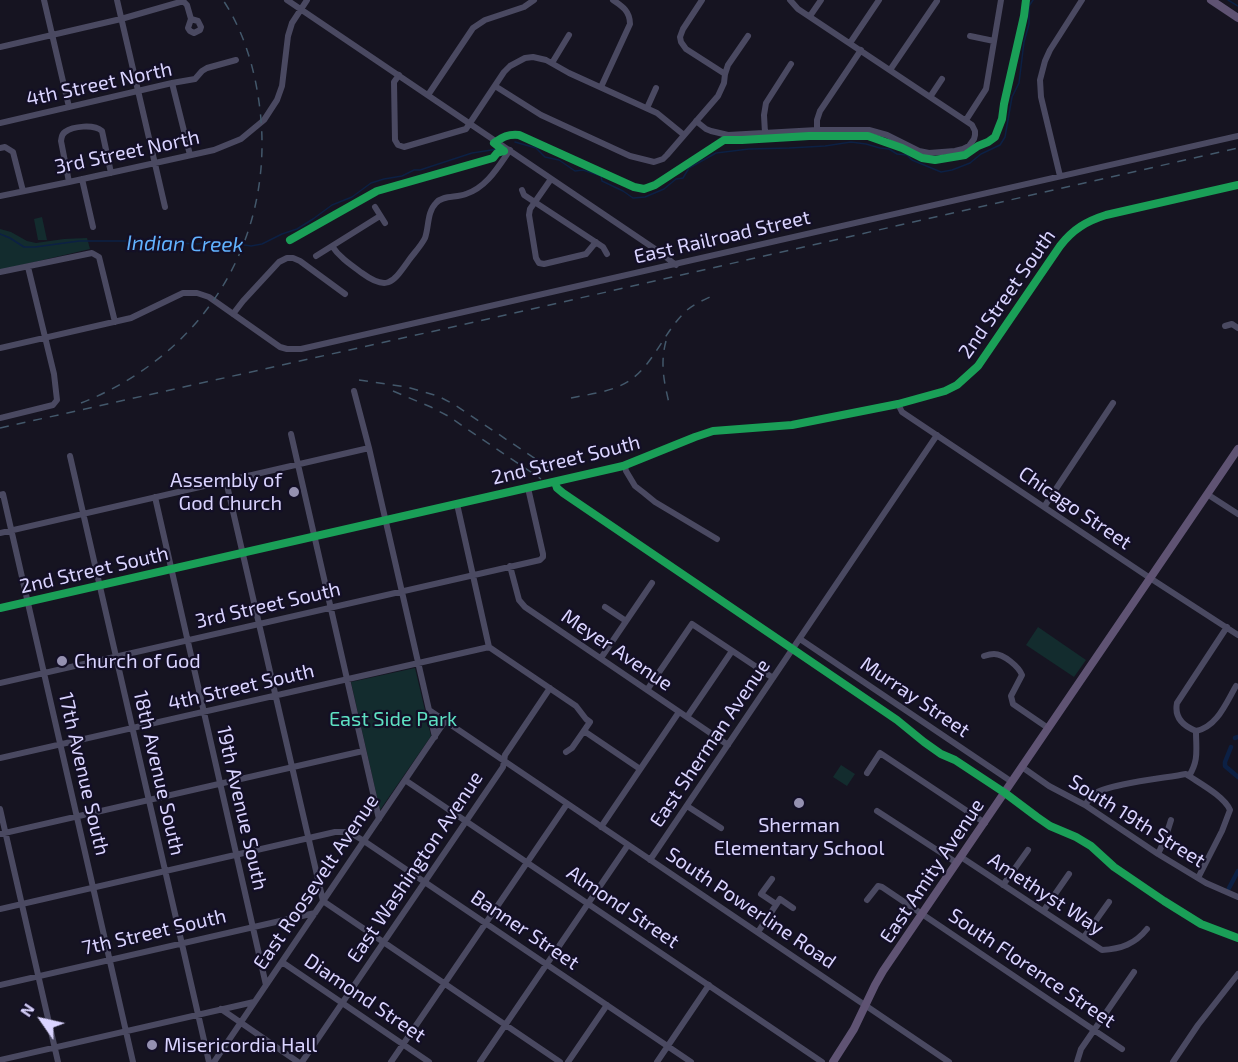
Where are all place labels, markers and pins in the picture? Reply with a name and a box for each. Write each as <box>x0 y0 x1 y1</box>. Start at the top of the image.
place label: Assembly of God Church <box>170 468 282 515</box>
marker: Assembly of God Church <box>287 485 301 499</box>
place label: Church of God <box>74 649 201 673</box>
marker: Church of God <box>55 654 69 668</box>
marker: Sherman Elementary School <box>792 796 806 810</box>
place label: Sherman Elementary School <box>714 813 884 860</box>
place label: Misericordia Hall <box>164 1033 317 1057</box>
marker: Misericordia Hall <box>145 1038 159 1052</box>

